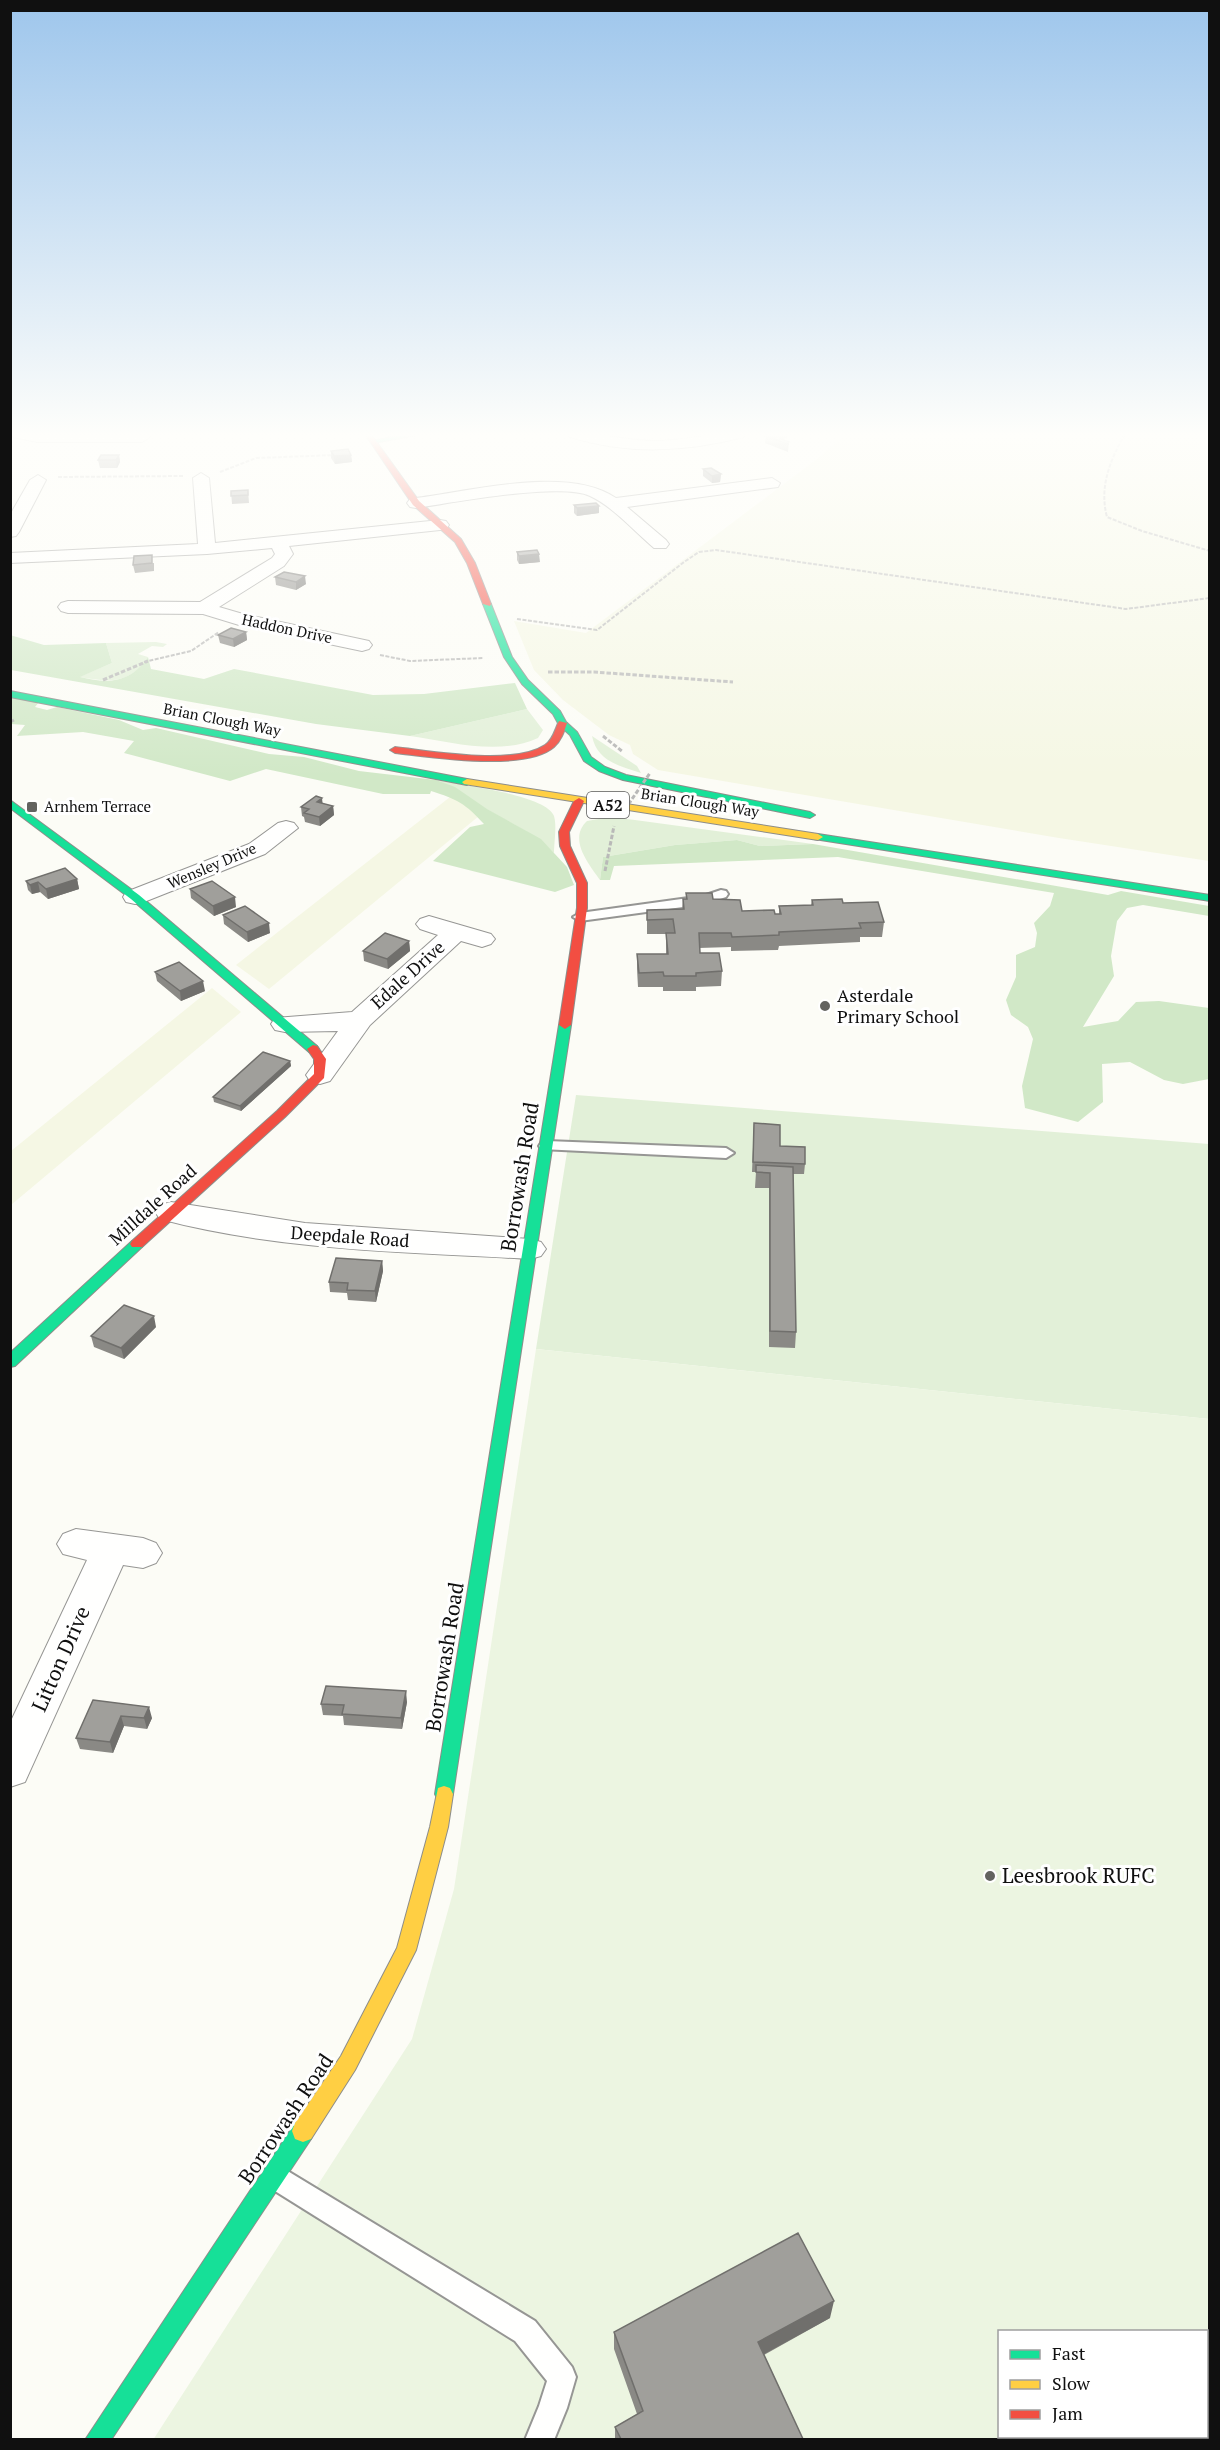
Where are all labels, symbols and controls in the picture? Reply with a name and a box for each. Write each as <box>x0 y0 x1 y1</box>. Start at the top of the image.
street label: Haddon Drive <box>240 609 334 647</box>
street label: Brian Clough Way <box>162 698 283 740</box>
street label: Brian Clough Way <box>640 783 761 821</box>
road number: A52 <box>587 792 629 818</box>
place label: Arnhem Terrace <box>44 796 151 816</box>
marker: Arnhem Terrace <box>25 800 39 814</box>
street label: Wensley Drive <box>164 837 259 893</box>
street label: Edale Drive <box>365 935 449 1014</box>
place label: Asterdale Primary School <box>837 983 959 1028</box>
marker: Asterdale Primary School <box>818 999 832 1013</box>
street label: Borrowash Road <box>493 1100 545 1254</box>
street label: Milldale Road <box>103 1159 201 1250</box>
street label: Deepdale Road <box>290 1220 410 1252</box>
street label: Borrowash Road <box>418 1580 470 1734</box>
street label: Litton Drive <box>24 1601 96 1716</box>
place label: Leesbrook RUFC <box>1002 1861 1155 1889</box>
marker: Leesbrook RUFC <box>983 1869 997 1883</box>
street label: Borrowash Road <box>231 2048 339 2189</box>
legend <box>998 2330 1208 2438</box>
text: Fast <box>1052 2341 1086 2365</box>
text: Slow <box>1052 2371 1091 2395</box>
text: Jam <box>1052 2401 1083 2425</box>

